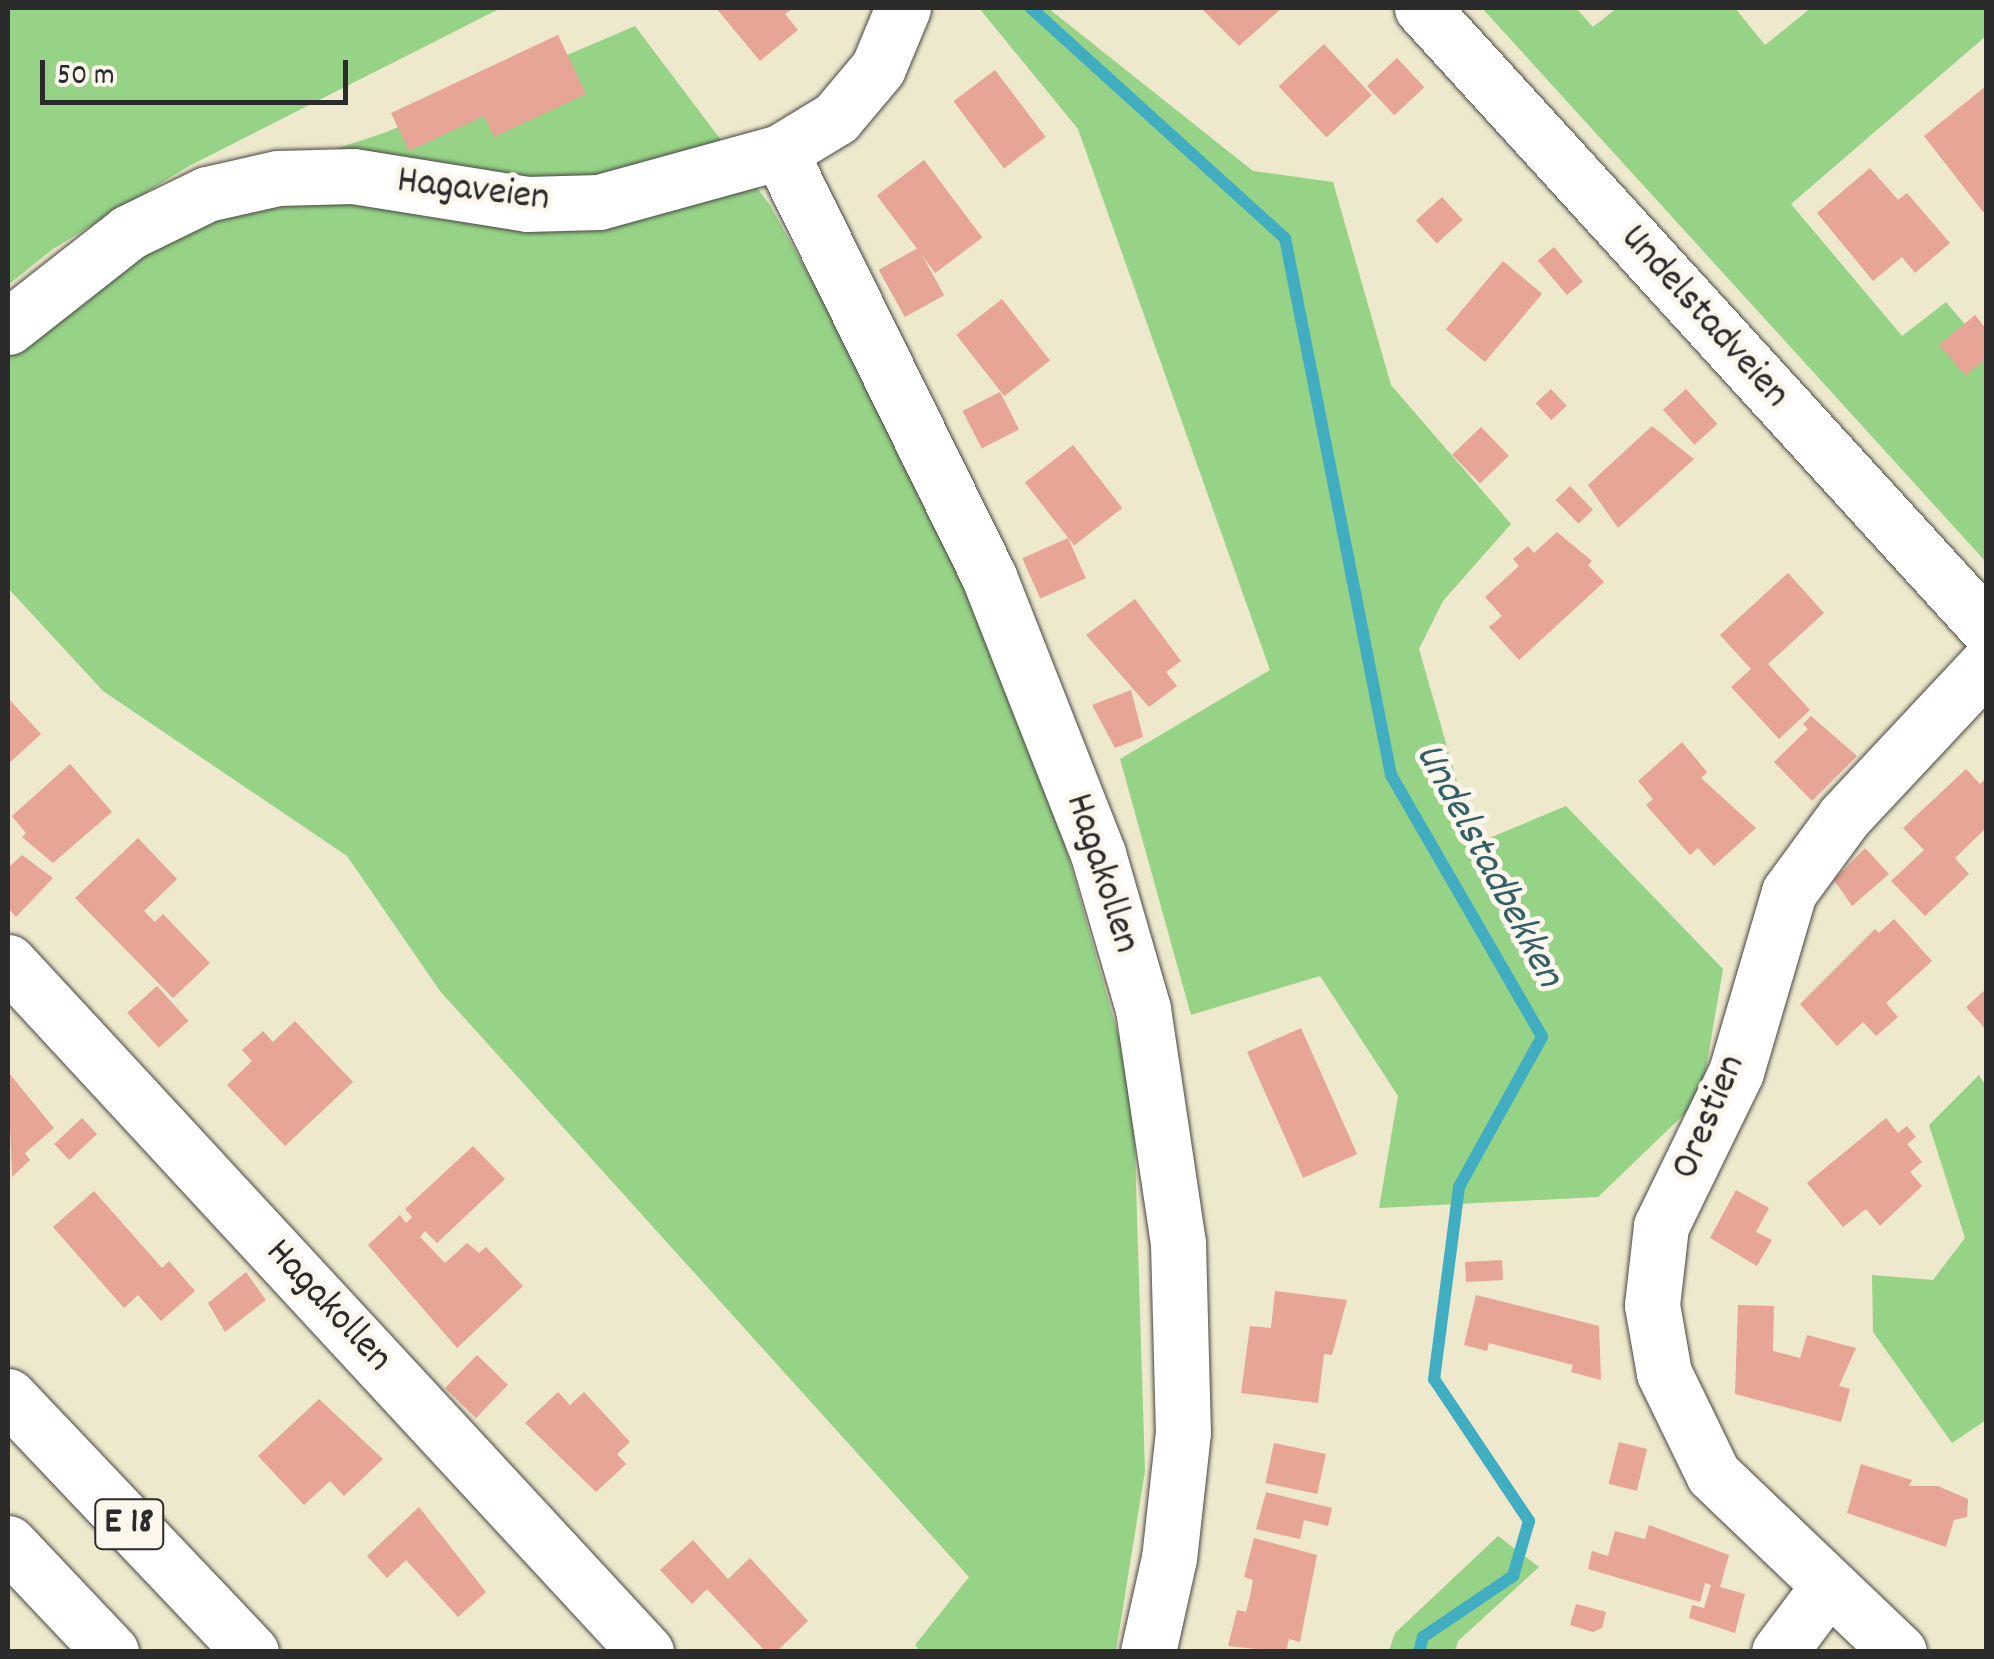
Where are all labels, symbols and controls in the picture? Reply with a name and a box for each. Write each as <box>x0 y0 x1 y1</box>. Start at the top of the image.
scale bar <box>45 40 352 102</box>
text: 50 m <box>57 56 115 99</box>
street label: Hagaveien <box>394 159 552 225</box>
street label: Undelstadveien <box>1608 216 1798 420</box>
water label: Undelstadbekken <box>1402 735 1572 997</box>
street label: Hagakollen <box>1052 788 1148 960</box>
street label: Orestien <box>1663 1049 1759 1187</box>
street label: Hagakollen <box>253 1230 401 1384</box>
road number: E 18 <box>94 1491 164 1557</box>

